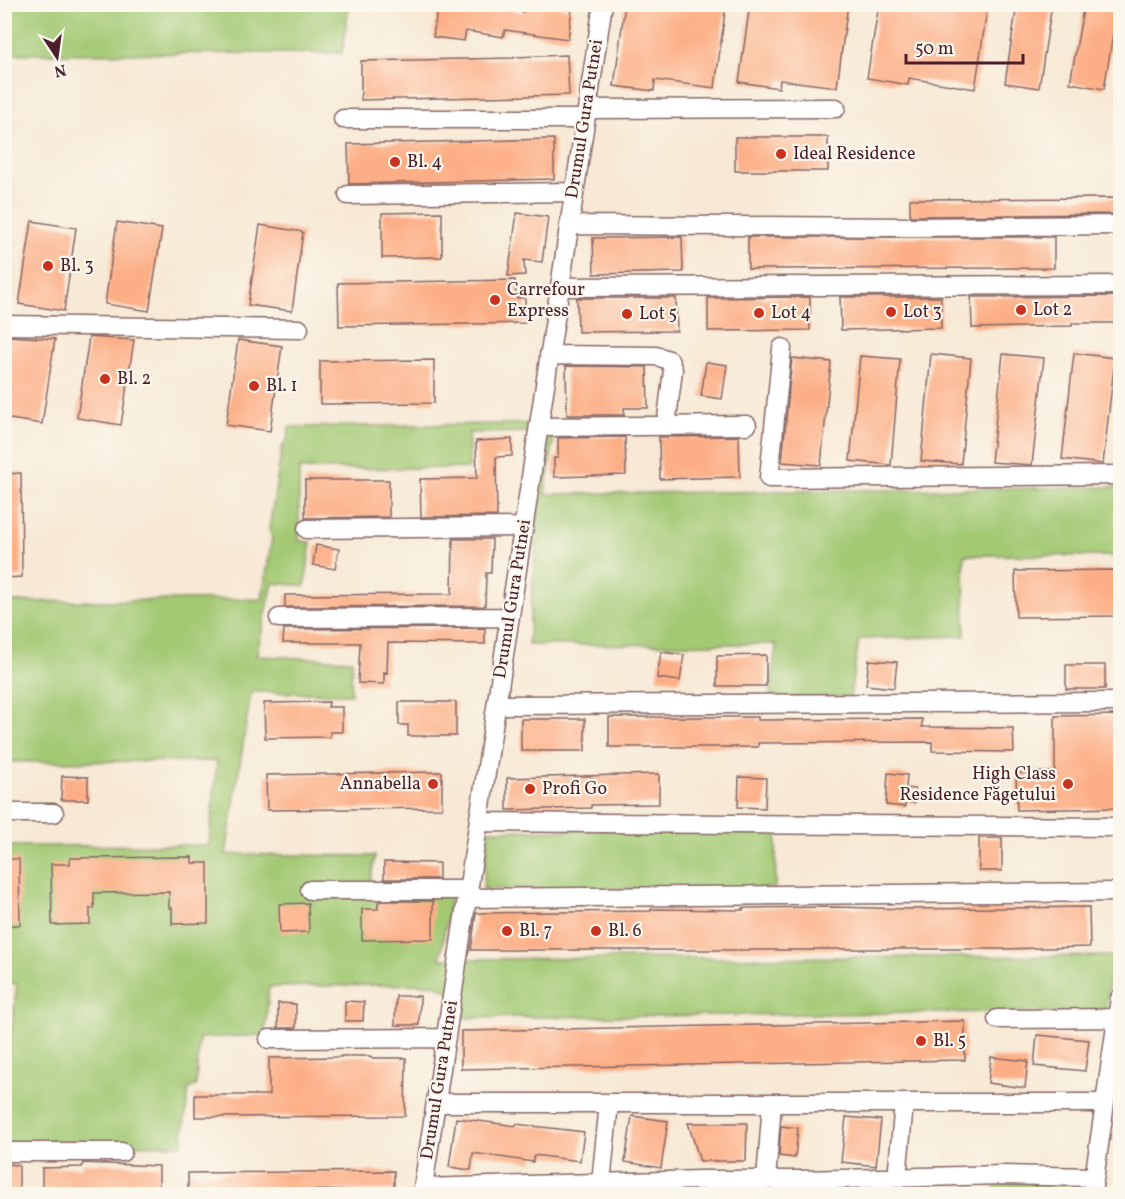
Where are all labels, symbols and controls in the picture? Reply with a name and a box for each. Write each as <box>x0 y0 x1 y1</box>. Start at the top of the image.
north arrow <box>27 27 87 87</box>
scale bar <box>906 27 1023 65</box>
text: 50 m <box>915 37 954 62</box>
street label: Drumul Gura Putnei <box>560 38 610 200</box>
text: N <box>51 58 68 82</box>
place label: Ideal Residence <box>793 142 916 167</box>
marker: Ideal Residence <box>774 147 788 161</box>
place label: Bl. 4 <box>407 150 442 175</box>
marker: Bl. 4 <box>388 155 402 169</box>
place label: Bl. 3 <box>60 254 94 279</box>
marker: Bl. 3 <box>41 259 55 273</box>
place label: Carrefour Express <box>507 278 585 324</box>
marker: Carrefour Express <box>488 293 502 307</box>
place label: Lot 2 <box>1033 298 1072 323</box>
place label: Lot 3 <box>903 300 942 325</box>
place label: Lot 4 <box>771 301 811 326</box>
place label: Lot 5 <box>639 302 677 327</box>
marker: Lot 2 <box>1014 303 1028 317</box>
marker: Lot 3 <box>884 305 898 319</box>
marker: Lot 4 <box>752 306 766 320</box>
marker: Lot 5 <box>620 307 634 321</box>
place label: Bl. 2 <box>117 367 151 392</box>
marker: Bl. 2 <box>98 372 112 386</box>
place label: Bl. 1 <box>266 374 297 399</box>
marker: Bl. 1 <box>247 379 261 393</box>
street label: Drumul Gura Putnei <box>488 518 538 680</box>
place label: High Class Residence Făgetului <box>899 762 1056 808</box>
place label: Annabella <box>340 772 421 797</box>
marker: Annabella <box>426 777 440 791</box>
place label: Profi Go <box>542 777 607 802</box>
marker: High Class Residence Făgetului <box>1061 777 1075 791</box>
marker: Profi Go <box>523 782 537 796</box>
place label: Bl. 7 <box>519 919 552 944</box>
place label: Bl. 6 <box>608 919 642 944</box>
marker: Bl. 7 <box>500 924 514 938</box>
marker: Bl. 6 <box>589 924 603 938</box>
street label: Drumul Gura Putnei <box>415 999 465 1161</box>
place label: Bl. 5 <box>933 1029 966 1054</box>
marker: Bl. 5 <box>914 1034 928 1048</box>

